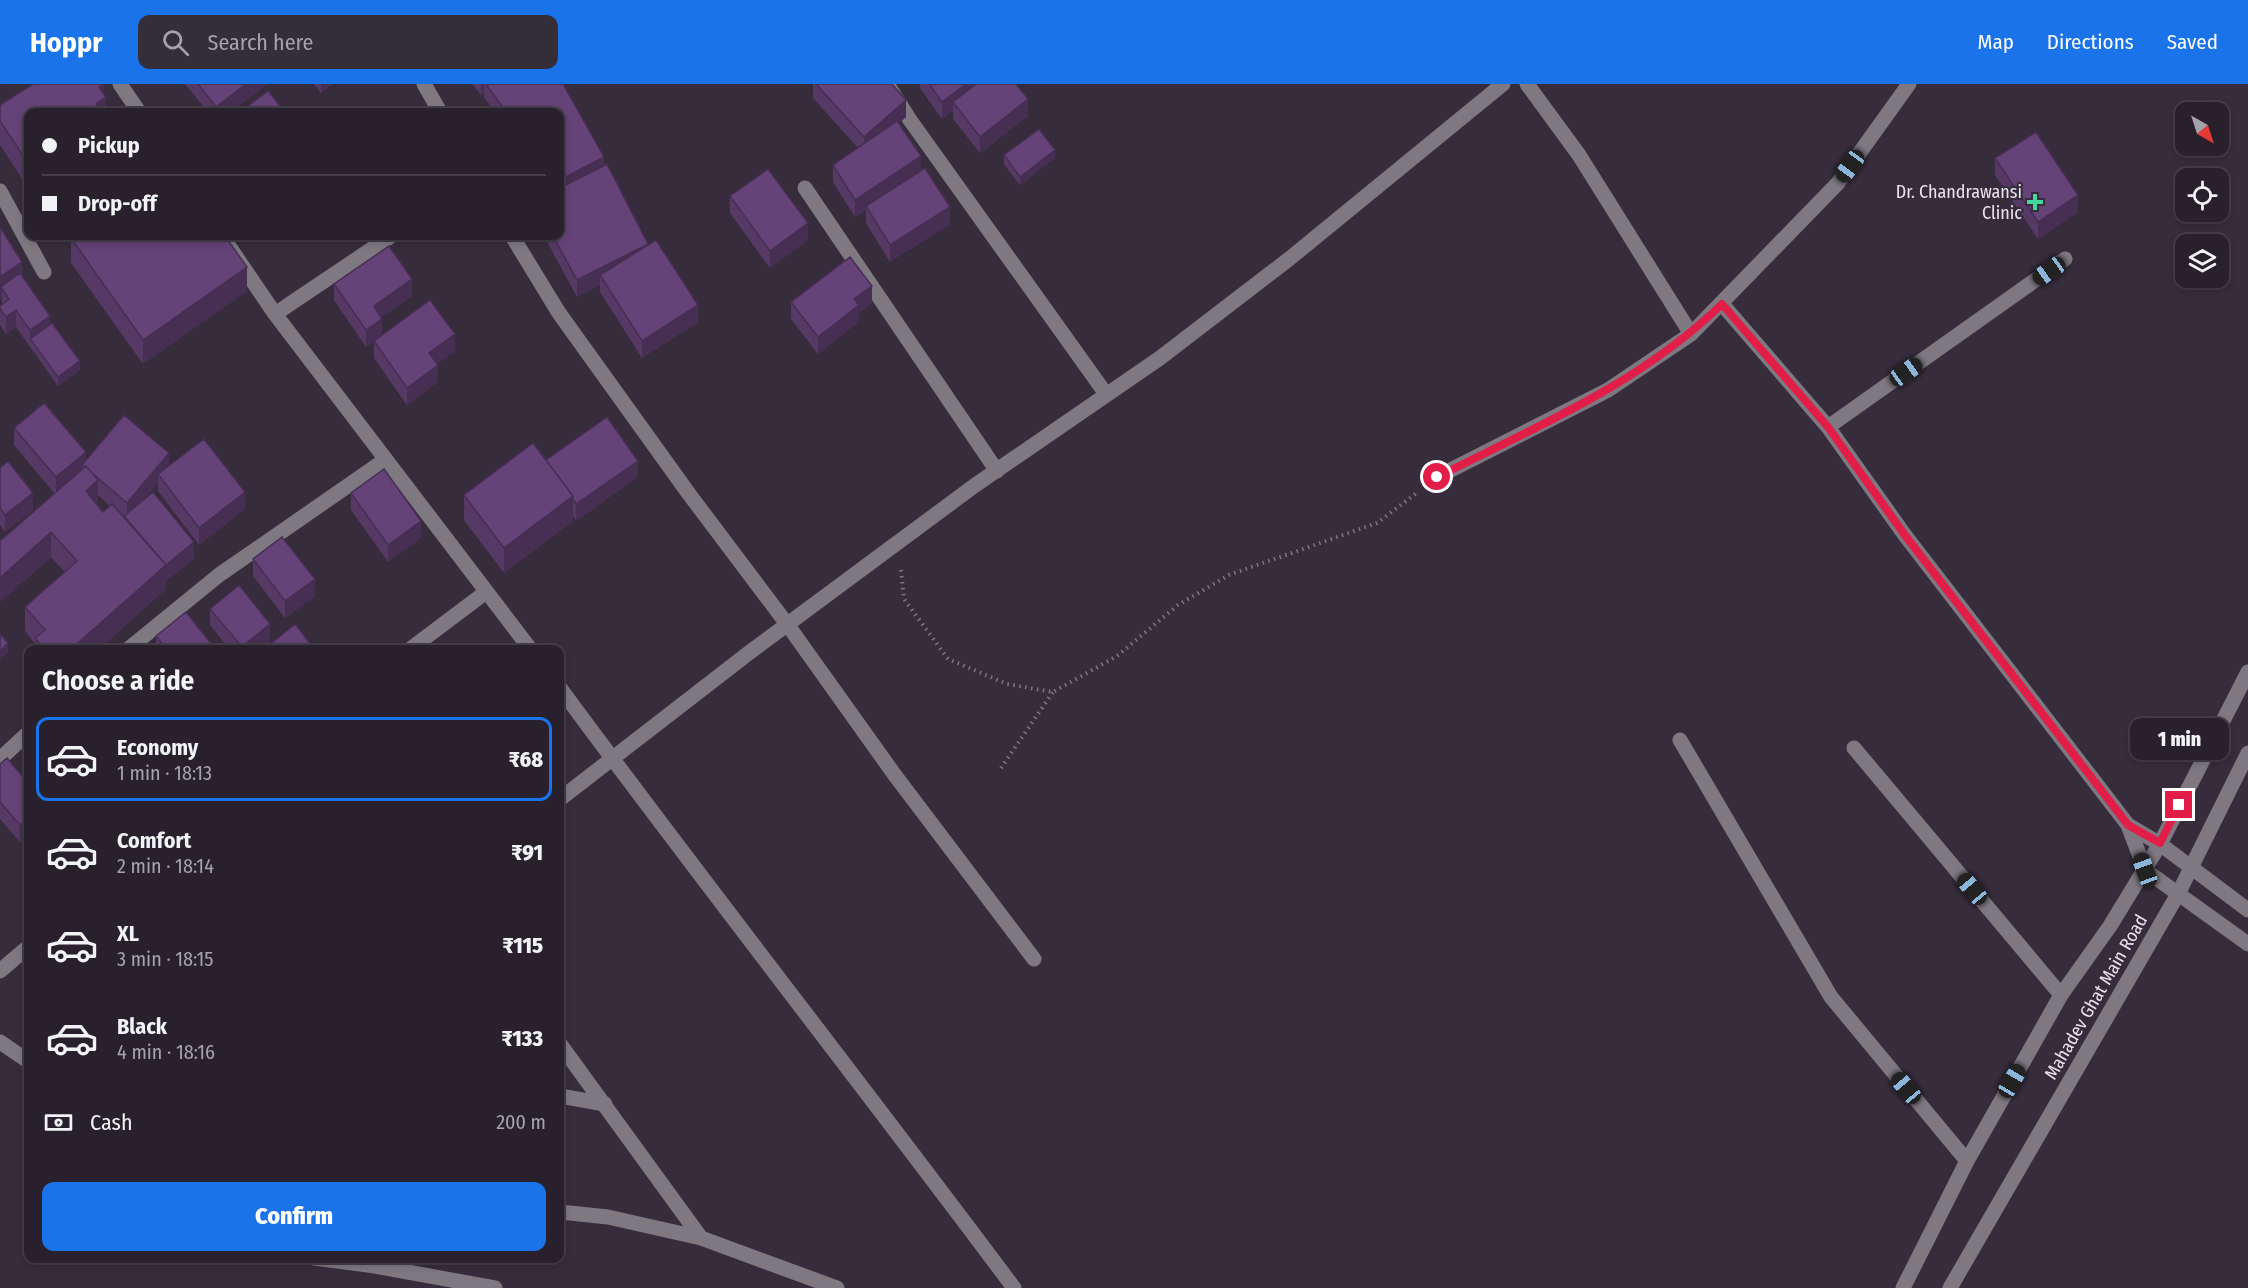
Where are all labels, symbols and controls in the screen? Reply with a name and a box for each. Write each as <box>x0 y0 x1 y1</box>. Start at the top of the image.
search box <box>138 15 558 69</box>
text: Hoppr <box>30 26 102 59</box>
icon: search <box>159 26 192 59</box>
text: Search here <box>207 29 313 56</box>
text: Map <box>1977 29 2014 55</box>
text: Directions <box>2047 29 2134 55</box>
text: Saved <box>2167 29 2218 55</box>
north arrow <box>2175 102 2229 156</box>
map controls <box>2175 102 2229 288</box>
text: Pickup <box>78 132 140 159</box>
car <box>1832 146 1868 186</box>
button: locate <box>2175 168 2229 222</box>
place label: Dr. Chandrawansi Clinic <box>1896 181 2022 224</box>
text: Drop-off <box>78 190 157 217</box>
marker: Dr. Chandrawansi Clinic <box>2026 193 2044 211</box>
button: layers <box>2175 234 2229 288</box>
car <box>2029 253 2069 289</box>
car <box>1886 354 1926 390</box>
route start <box>1423 463 1450 490</box>
text: Choose a ride <box>42 665 194 697</box>
callout: 1 min <box>2130 718 2228 760</box>
text: 1 min <box>2158 727 2201 751</box>
icon: car <box>45 732 99 786</box>
text: Economy <box>117 734 198 761</box>
text: ₹68 <box>509 746 543 773</box>
text: 1 min · 18:13 <box>117 761 212 785</box>
route end <box>2165 791 2192 818</box>
icon: car <box>45 825 99 879</box>
text: Comfort <box>117 827 191 854</box>
text: ₹91 <box>511 839 543 866</box>
car <box>2130 850 2160 890</box>
text: 2 min · 18:14 <box>117 854 214 878</box>
car <box>1954 869 1990 909</box>
street label: Mahadev Ghat Main Road <box>2040 911 2152 1083</box>
icon: car <box>45 918 99 972</box>
text: XL <box>117 920 139 947</box>
text: ₹115 <box>502 932 543 959</box>
text: 3 min · 18:15 <box>117 947 214 971</box>
icon: car <box>45 1011 99 1065</box>
text: Black <box>117 1013 167 1040</box>
text: ₹133 <box>502 1025 543 1052</box>
text: 4 min · 18:16 <box>117 1040 215 1064</box>
car <box>1995 1061 2029 1101</box>
car <box>1888 1068 1924 1108</box>
icon: cash <box>42 1106 75 1139</box>
text: Cash <box>90 1109 133 1136</box>
text: 200 m <box>496 1110 546 1134</box>
button: Confirm <box>42 1182 546 1251</box>

